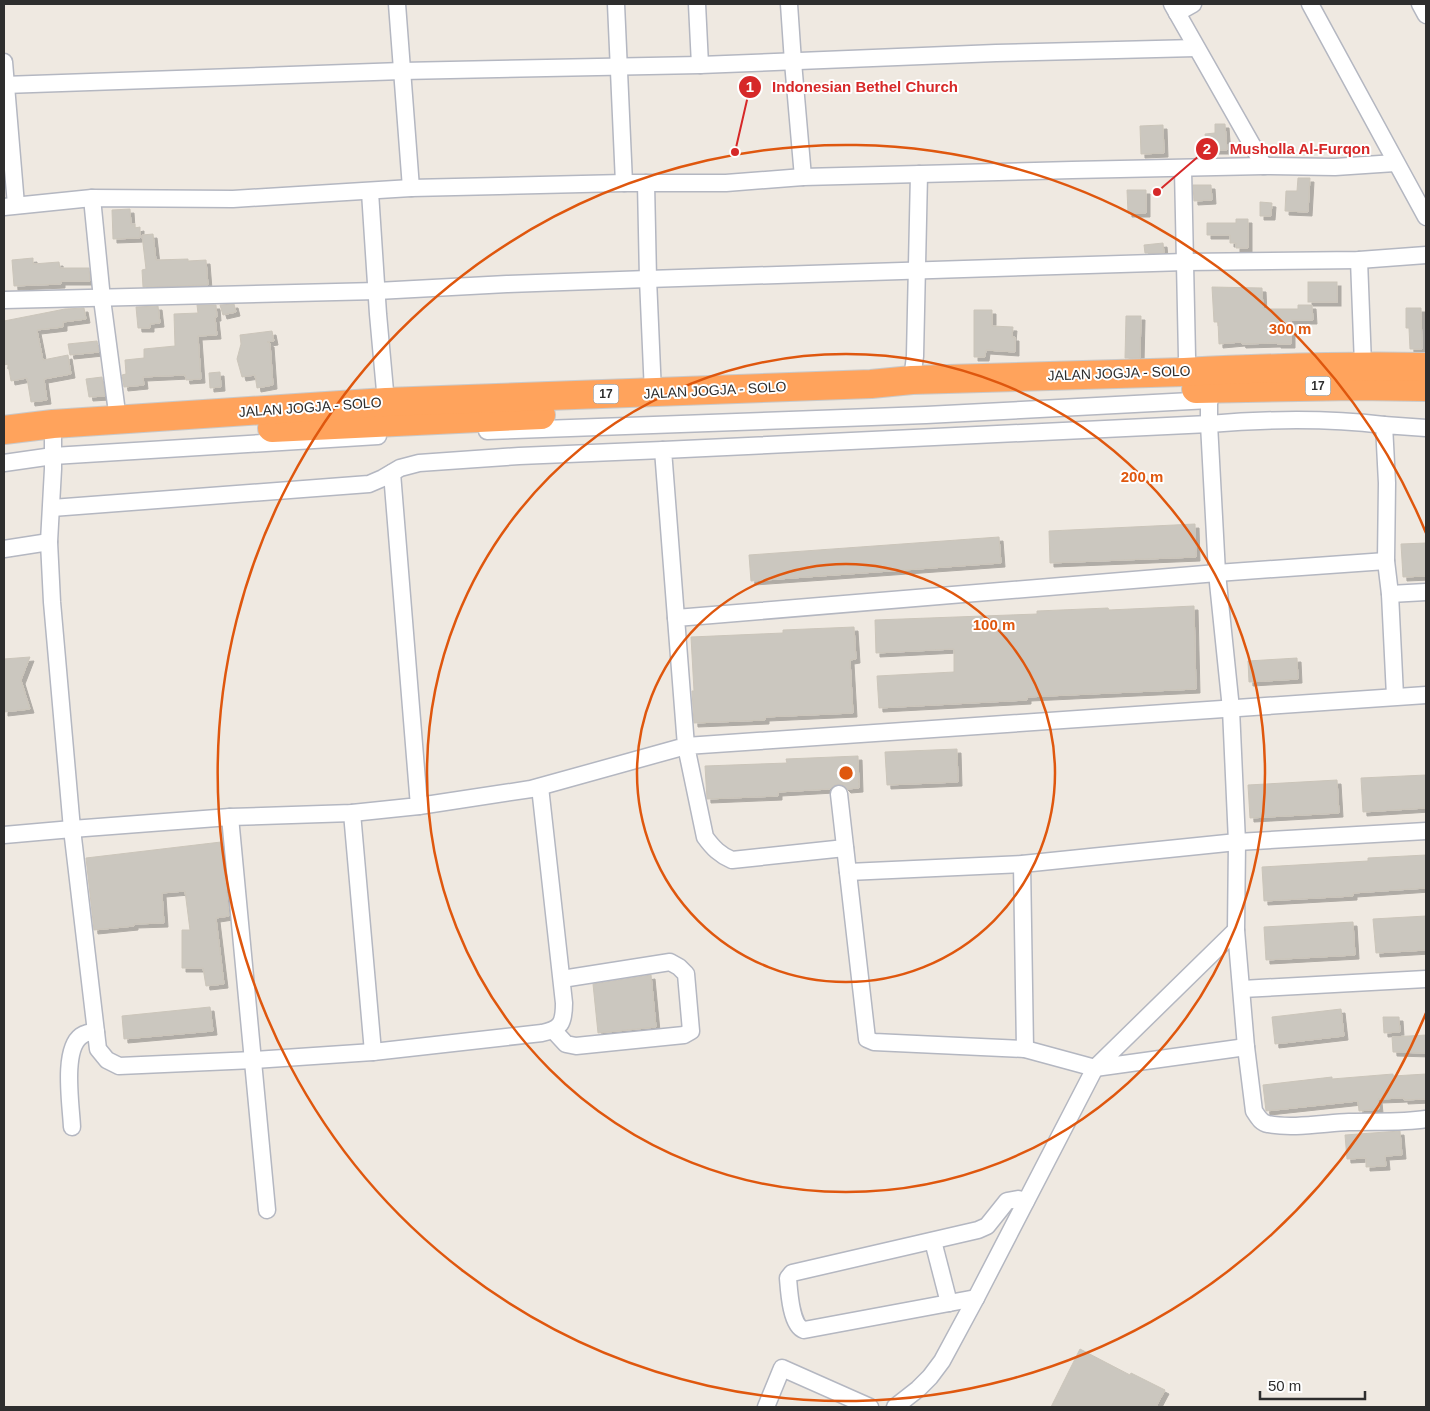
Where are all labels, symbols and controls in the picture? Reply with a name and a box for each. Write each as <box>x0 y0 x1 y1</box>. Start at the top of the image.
callout: Indonesian Bethel Church <box>737 72 968 102</box>
text: 1 <box>746 78 754 95</box>
text: Indonesian Bethel Church <box>772 78 958 95</box>
callout: Musholla Al-Furqon <box>1194 134 1380 164</box>
text: 2 <box>1203 140 1211 157</box>
text: Musholla Al-Furqon <box>1230 140 1370 157</box>
text: 300 m <box>1269 320 1311 337</box>
street label: JALAN JOGJA - SOLO <box>1047 363 1191 383</box>
road number: 17 <box>1306 376 1330 396</box>
street label: JALAN JOGJA - SOLO <box>643 378 787 402</box>
road number: 17 <box>594 384 618 404</box>
street label: JALAN JOGJA - SOLO <box>238 394 382 420</box>
text: 200 m <box>1121 468 1163 485</box>
text: 100 m <box>973 616 1015 633</box>
centre of rings <box>837 764 855 782</box>
scale bar <box>1260 1368 1365 1400</box>
text: 50 m <box>1268 1377 1301 1394</box>

